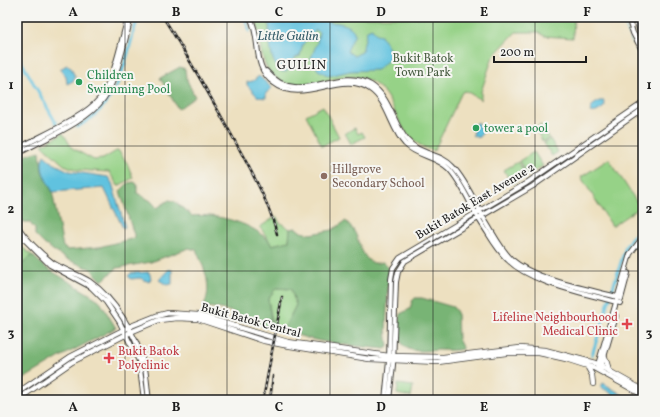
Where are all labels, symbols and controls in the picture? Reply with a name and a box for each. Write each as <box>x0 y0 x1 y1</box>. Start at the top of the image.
text: A <box>68 4 78 22</box>
text: B <box>172 4 181 22</box>
text: C <box>275 4 283 22</box>
text: D <box>376 4 386 22</box>
text: E <box>480 4 488 22</box>
text: F <box>583 4 591 22</box>
water label: Little Guilin <box>257 28 319 46</box>
scale bar <box>494 38 586 64</box>
text: 200 m <box>500 45 534 61</box>
park label: Bukit Batok Town Park <box>392 51 454 81</box>
district label: GUILIN <box>277 57 327 75</box>
place label: Children Swimming Pool <box>87 68 170 98</box>
text: 1 <box>8 77 14 95</box>
marker: Children Swimming Pool <box>74 77 84 87</box>
text: 1 <box>646 77 652 95</box>
place label: tower a pool <box>484 121 549 137</box>
marker: tower a pool <box>471 123 481 133</box>
street label: Bukit Batok East Avenue 2 <box>413 160 538 244</box>
place label: Hillgrove Secondary School <box>332 162 425 192</box>
marker: Hillgrove Secondary School <box>319 171 329 181</box>
text: 2 <box>8 201 15 219</box>
text: 2 <box>646 201 653 219</box>
street label: Bukit Batok Central <box>199 300 303 342</box>
place label: Lifeline Neighbourhood Medical Clinic <box>493 310 618 340</box>
marker: Lifeline Neighbourhood Medical Clinic <box>621 318 633 330</box>
text: 3 <box>8 325 15 343</box>
text: 3 <box>646 325 653 343</box>
place label: Bukit Batok Polyclinic <box>118 344 180 374</box>
marker: Bukit Batok Polyclinic <box>103 352 115 364</box>
text: A <box>68 399 78 417</box>
text: B <box>172 399 181 417</box>
text: C <box>275 399 283 417</box>
text: D <box>376 399 386 417</box>
text: E <box>480 399 488 417</box>
text: F <box>583 399 591 417</box>

